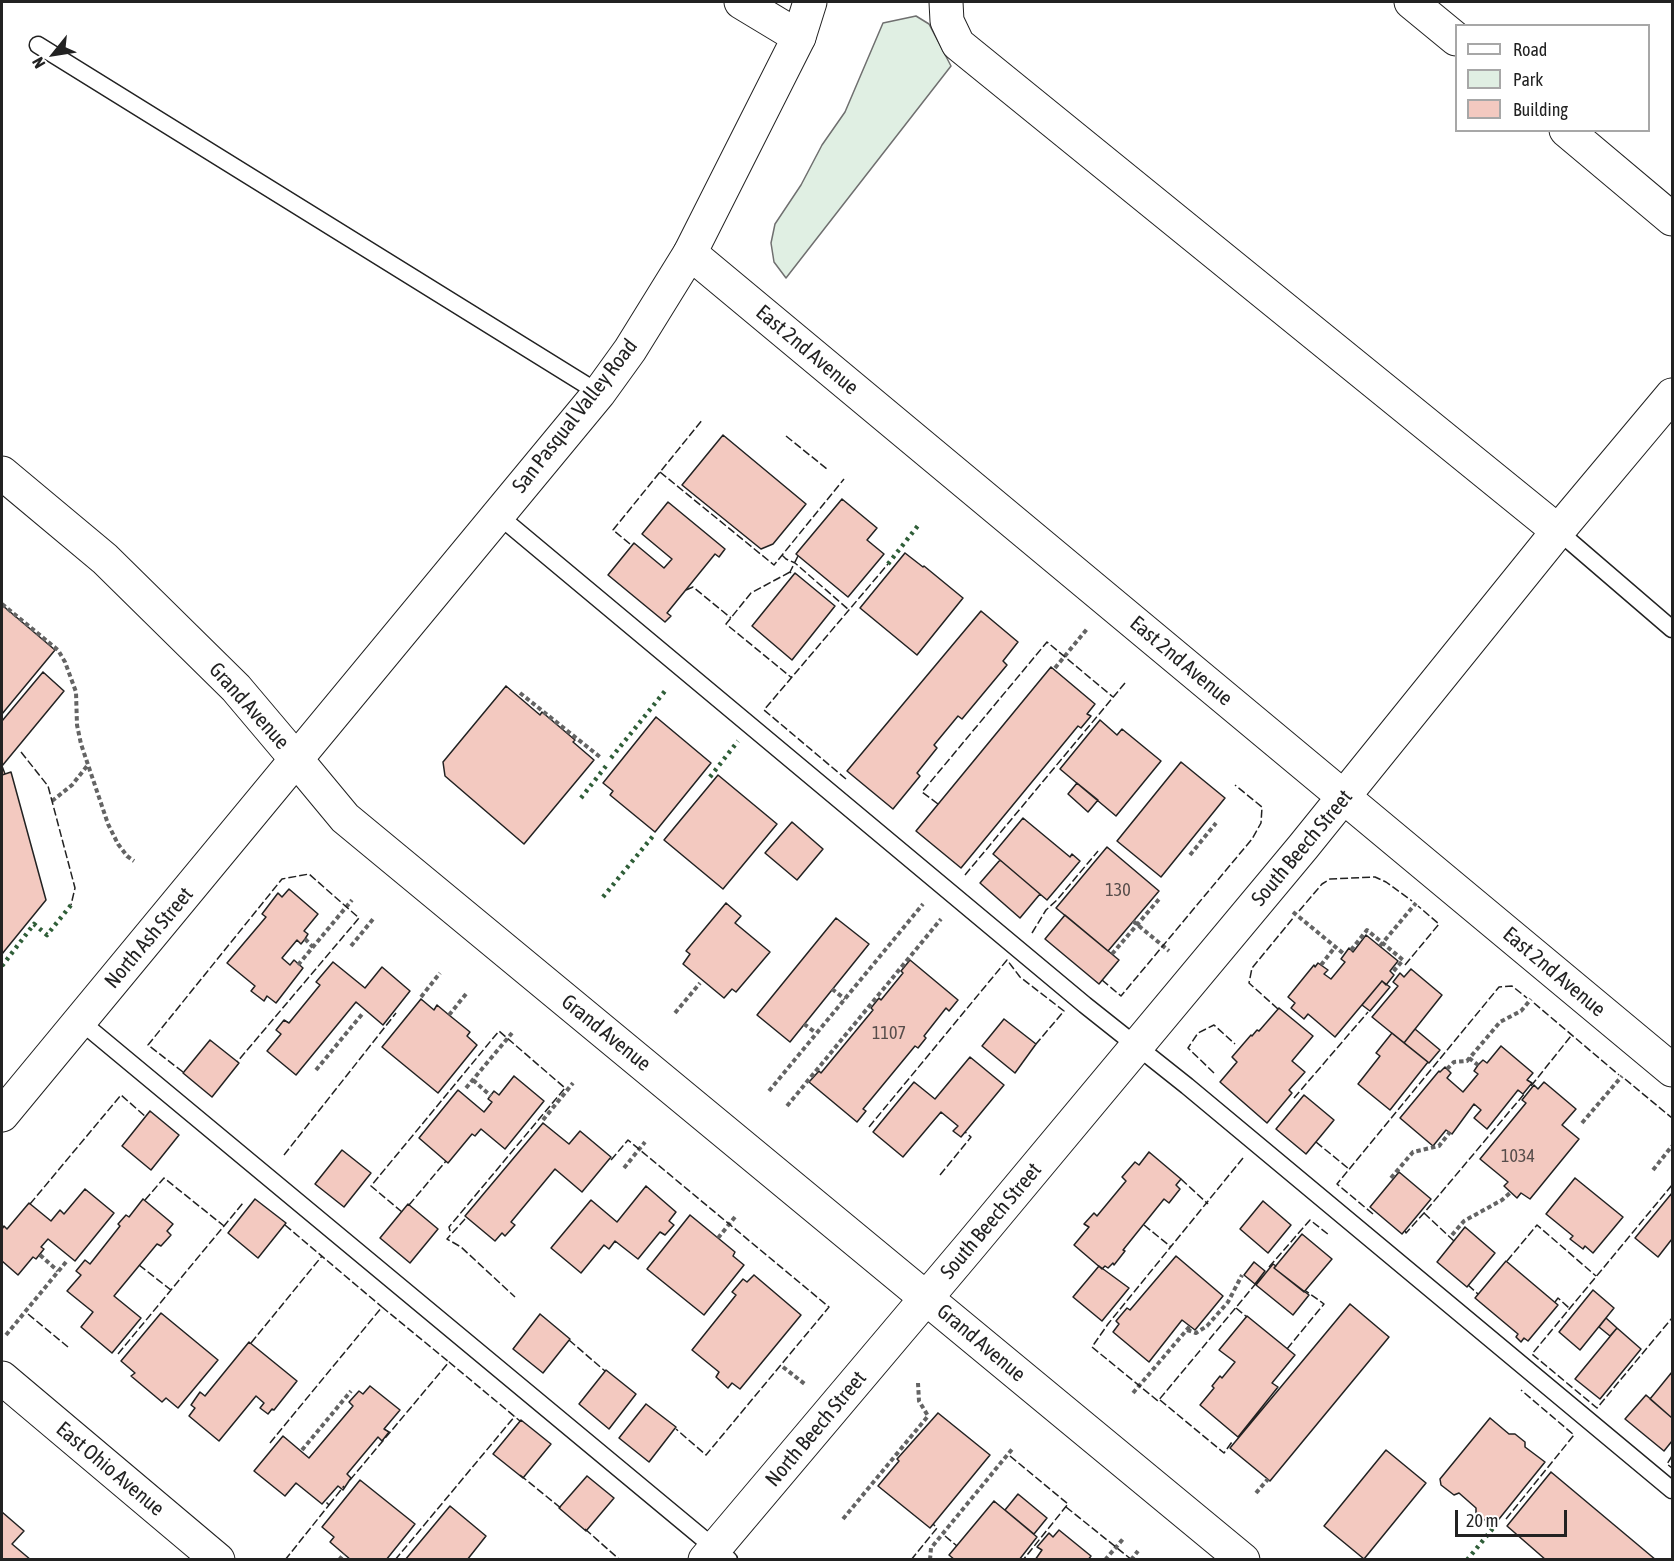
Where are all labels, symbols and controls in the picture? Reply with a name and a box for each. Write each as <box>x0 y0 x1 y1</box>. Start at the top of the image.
north arrow <box>24 24 84 84</box>
legend <box>1455 24 1650 132</box>
text: Road <box>1513 39 1547 60</box>
text: N <box>28 54 49 72</box>
text: Park <box>1513 69 1543 90</box>
text: Building <box>1513 99 1568 120</box>
street label: East 2nd Avenue <box>751 300 863 400</box>
street label: San Pasqual Valley Road <box>507 334 643 498</box>
street label: East 2nd Avenue <box>1125 611 1237 711</box>
street label: Grand Avenue <box>204 658 294 754</box>
street label: South Beech Street <box>1246 785 1358 911</box>
house number: 130 <box>1105 879 1131 901</box>
street label: North Ash Street <box>99 882 199 994</box>
street label: East 2nd Avenue <box>1498 922 1610 1022</box>
street label: Grand Avenue <box>556 989 656 1077</box>
house number: 1107 <box>872 1022 906 1044</box>
house number: 1034 <box>1501 1145 1535 1167</box>
street label: South Beech Street <box>935 1158 1047 1284</box>
street label: Grand Avenue <box>932 1299 1030 1387</box>
street label: North Beech Street <box>760 1366 872 1492</box>
street label: East Ohio Avenue <box>51 1417 169 1521</box>
scale bar <box>1458 1498 1570 1536</box>
text: 20 m <box>1466 1510 1498 1531</box>

